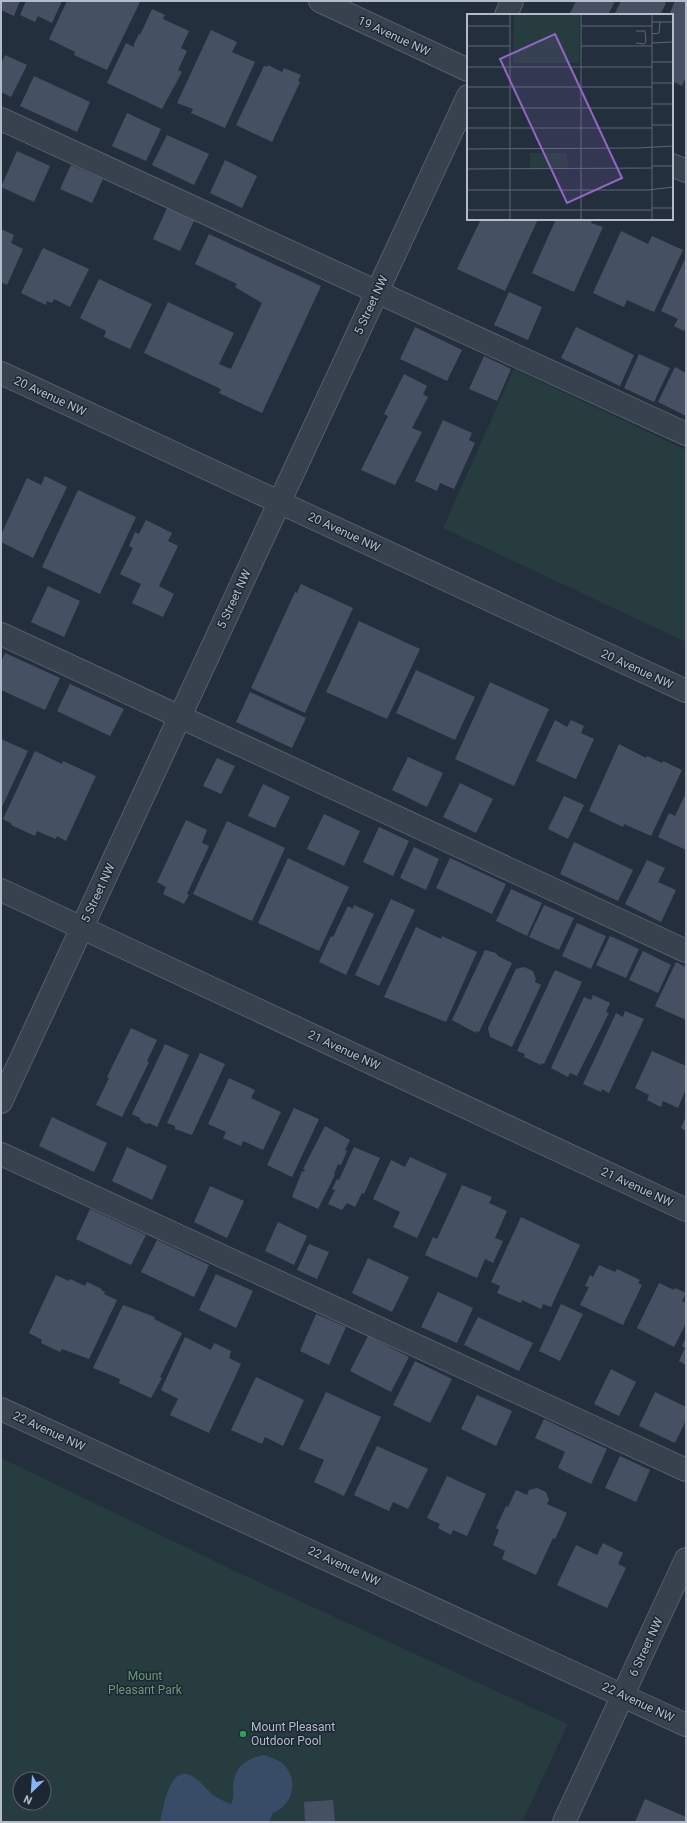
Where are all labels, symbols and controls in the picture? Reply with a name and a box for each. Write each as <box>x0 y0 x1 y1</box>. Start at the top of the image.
street label: 19 Avenue NW <box>356 13 433 59</box>
inset map <box>467 14 673 220</box>
street label: 5 Street NW <box>351 273 391 337</box>
street label: 20 Avenue NW <box>12 373 89 419</box>
street label: 20 Avenue NW <box>306 509 383 555</box>
street label: 5 Street NW <box>214 567 254 631</box>
street label: 20 Avenue NW <box>599 646 676 692</box>
street label: 5 Street NW <box>78 861 118 925</box>
street label: 21 Avenue NW <box>306 1027 383 1073</box>
street label: 21 Avenue NW <box>599 1164 676 1210</box>
street label: 22 Avenue NW <box>11 1408 88 1454</box>
street label: 22 Avenue NW <box>306 1543 383 1589</box>
street label: 6 Street NW <box>626 1615 666 1679</box>
park label: Mount Pleasant Park <box>108 1669 183 1697</box>
street label: 22 Avenue NW <box>600 1679 677 1725</box>
place label: Mount Pleasant Outdoor Pool <box>251 1720 335 1748</box>
marker: Mount Pleasant Outdoor Pool <box>238 1729 248 1739</box>
north arrow <box>12 1771 52 1811</box>
text: N <box>22 1792 34 1807</box>

